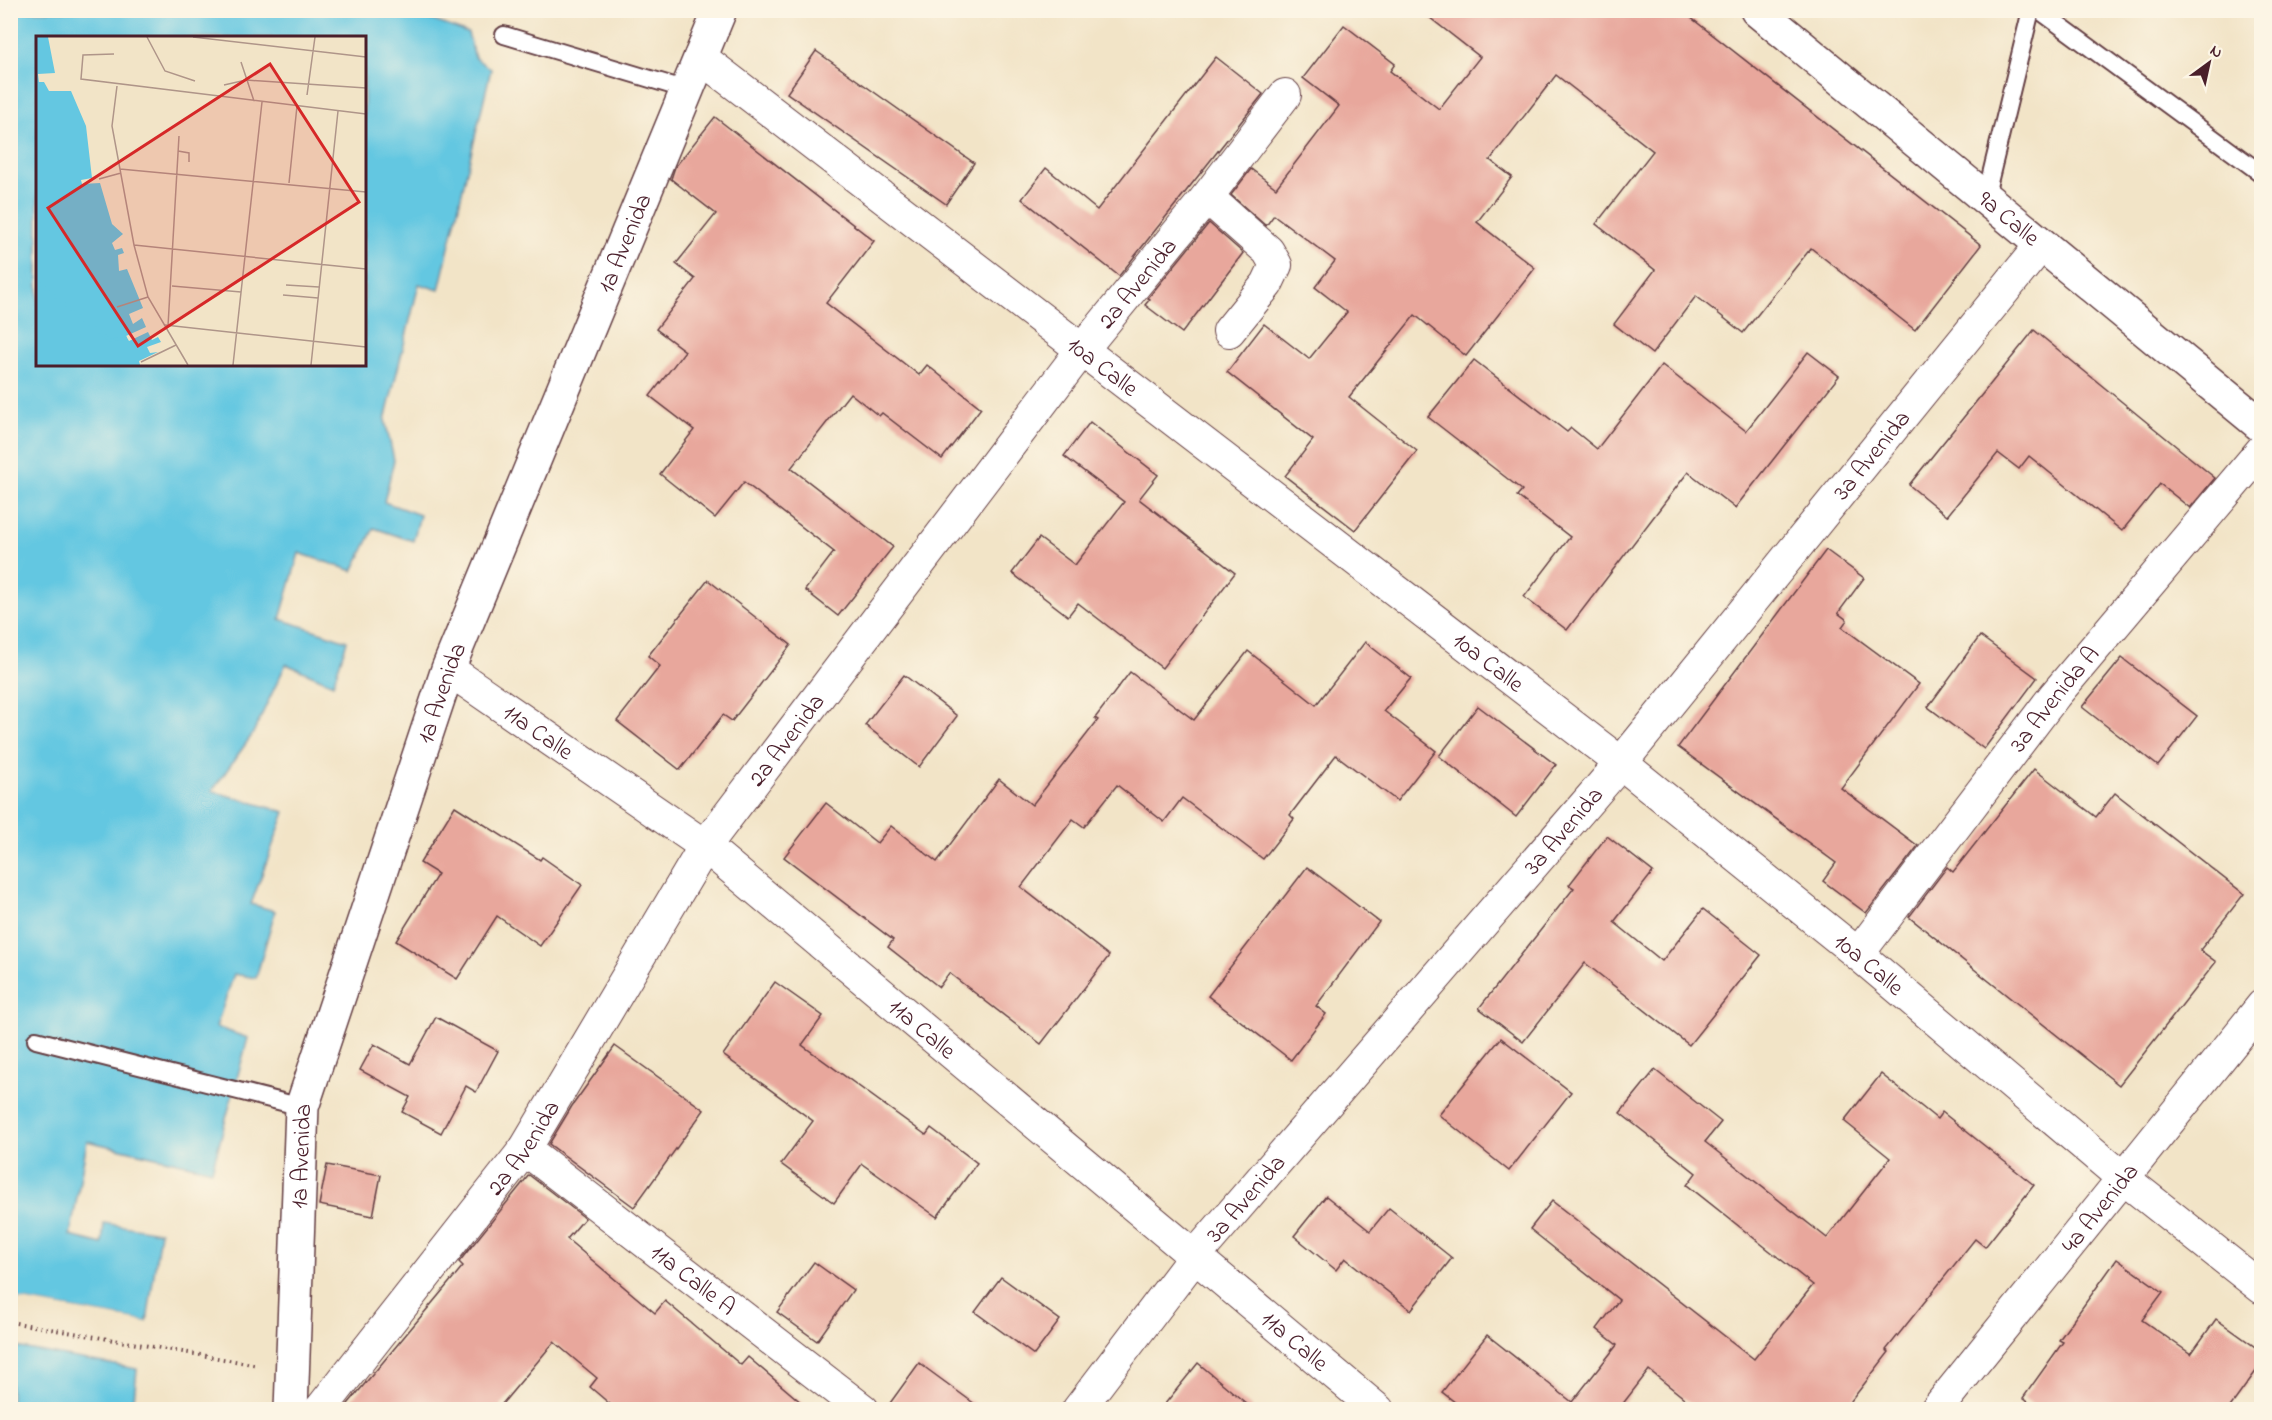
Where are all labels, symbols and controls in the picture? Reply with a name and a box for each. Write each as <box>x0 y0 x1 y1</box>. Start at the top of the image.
north arrow <box>2179 33 2239 93</box>
inset map <box>36 36 366 366</box>
text: N <box>2205 39 2227 65</box>
street label: 9a Calle <box>1969 184 2047 256</box>
street label: 1a Avenida <box>590 189 662 299</box>
street label: 2a Avenida <box>1091 231 1187 338</box>
street label: 10a Calle <box>1058 329 1145 407</box>
street label: 3a Avenida <box>1826 404 1920 509</box>
street label: 10a Calle <box>1444 625 1531 703</box>
street label: 1a Avenida <box>409 638 477 749</box>
street label: 3a Avenida A <box>2002 639 2109 761</box>
street label: 2a Avenida <box>741 687 835 795</box>
street label: 11a Calle <box>495 697 580 770</box>
street label: 3a Avenida <box>1516 780 1613 884</box>
street label: 10a Calle <box>1825 926 1911 1006</box>
street label: 11a Calle <box>879 991 963 1069</box>
street label: 2a Avenida <box>480 1094 570 1204</box>
street label: 1a Avenida <box>283 1103 322 1209</box>
street label: 3a Avenida <box>1199 1148 1295 1252</box>
street label: 4a Avenida <box>2054 1157 2148 1262</box>
street label: 11a Calle A <box>642 1237 742 1326</box>
street label: 11a Calle <box>1252 1304 1335 1381</box>

